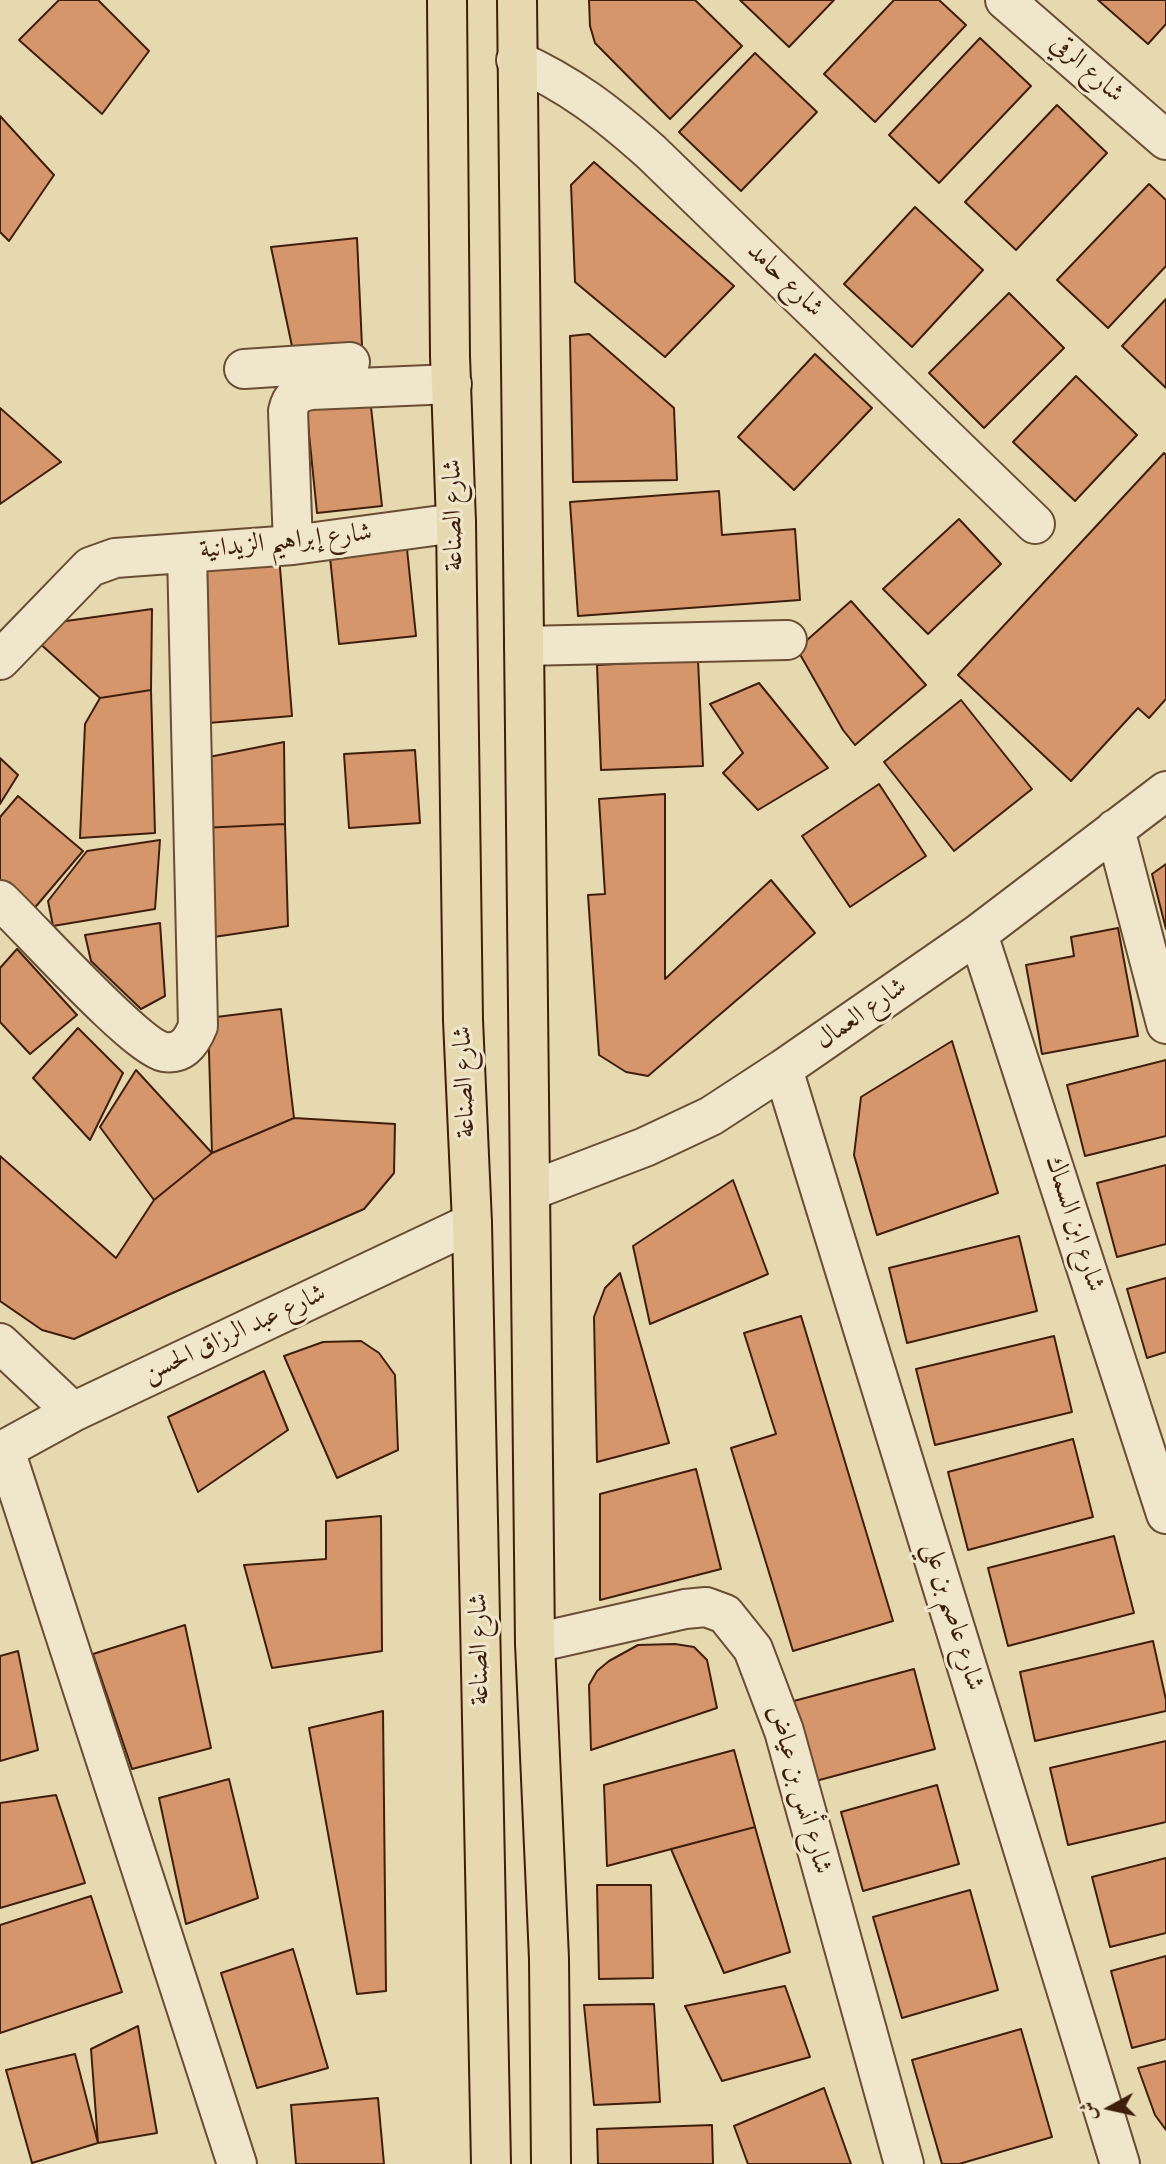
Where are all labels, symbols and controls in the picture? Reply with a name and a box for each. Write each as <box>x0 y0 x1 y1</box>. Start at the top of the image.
street label: شارع الرقي <box>1043 29 1129 111</box>
street label: شارع حامد <box>739 237 829 325</box>
street label: شارع الصناعة <box>438 459 472 571</box>
street label: شارع إبراهيم الزيدانية <box>198 518 374 568</box>
street label: شارع العمال <box>810 972 914 1058</box>
street label: شارع الصناعة <box>448 1026 484 1138</box>
street label: شارع ابن السماك <box>1036 1152 1110 1296</box>
street label: شارع عبد الرزاق الحسن <box>139 1279 331 1391</box>
street label: شارع عاصم بن علي <box>915 1539 989 1695</box>
street label: شارع الصناعة <box>464 1593 498 1705</box>
street label: شارع أنس بن عياض <box>759 1702 837 1878</box>
north arrow <box>1075 2073 1145 2143</box>
text: ش <box>1076 2100 1101 2122</box>

